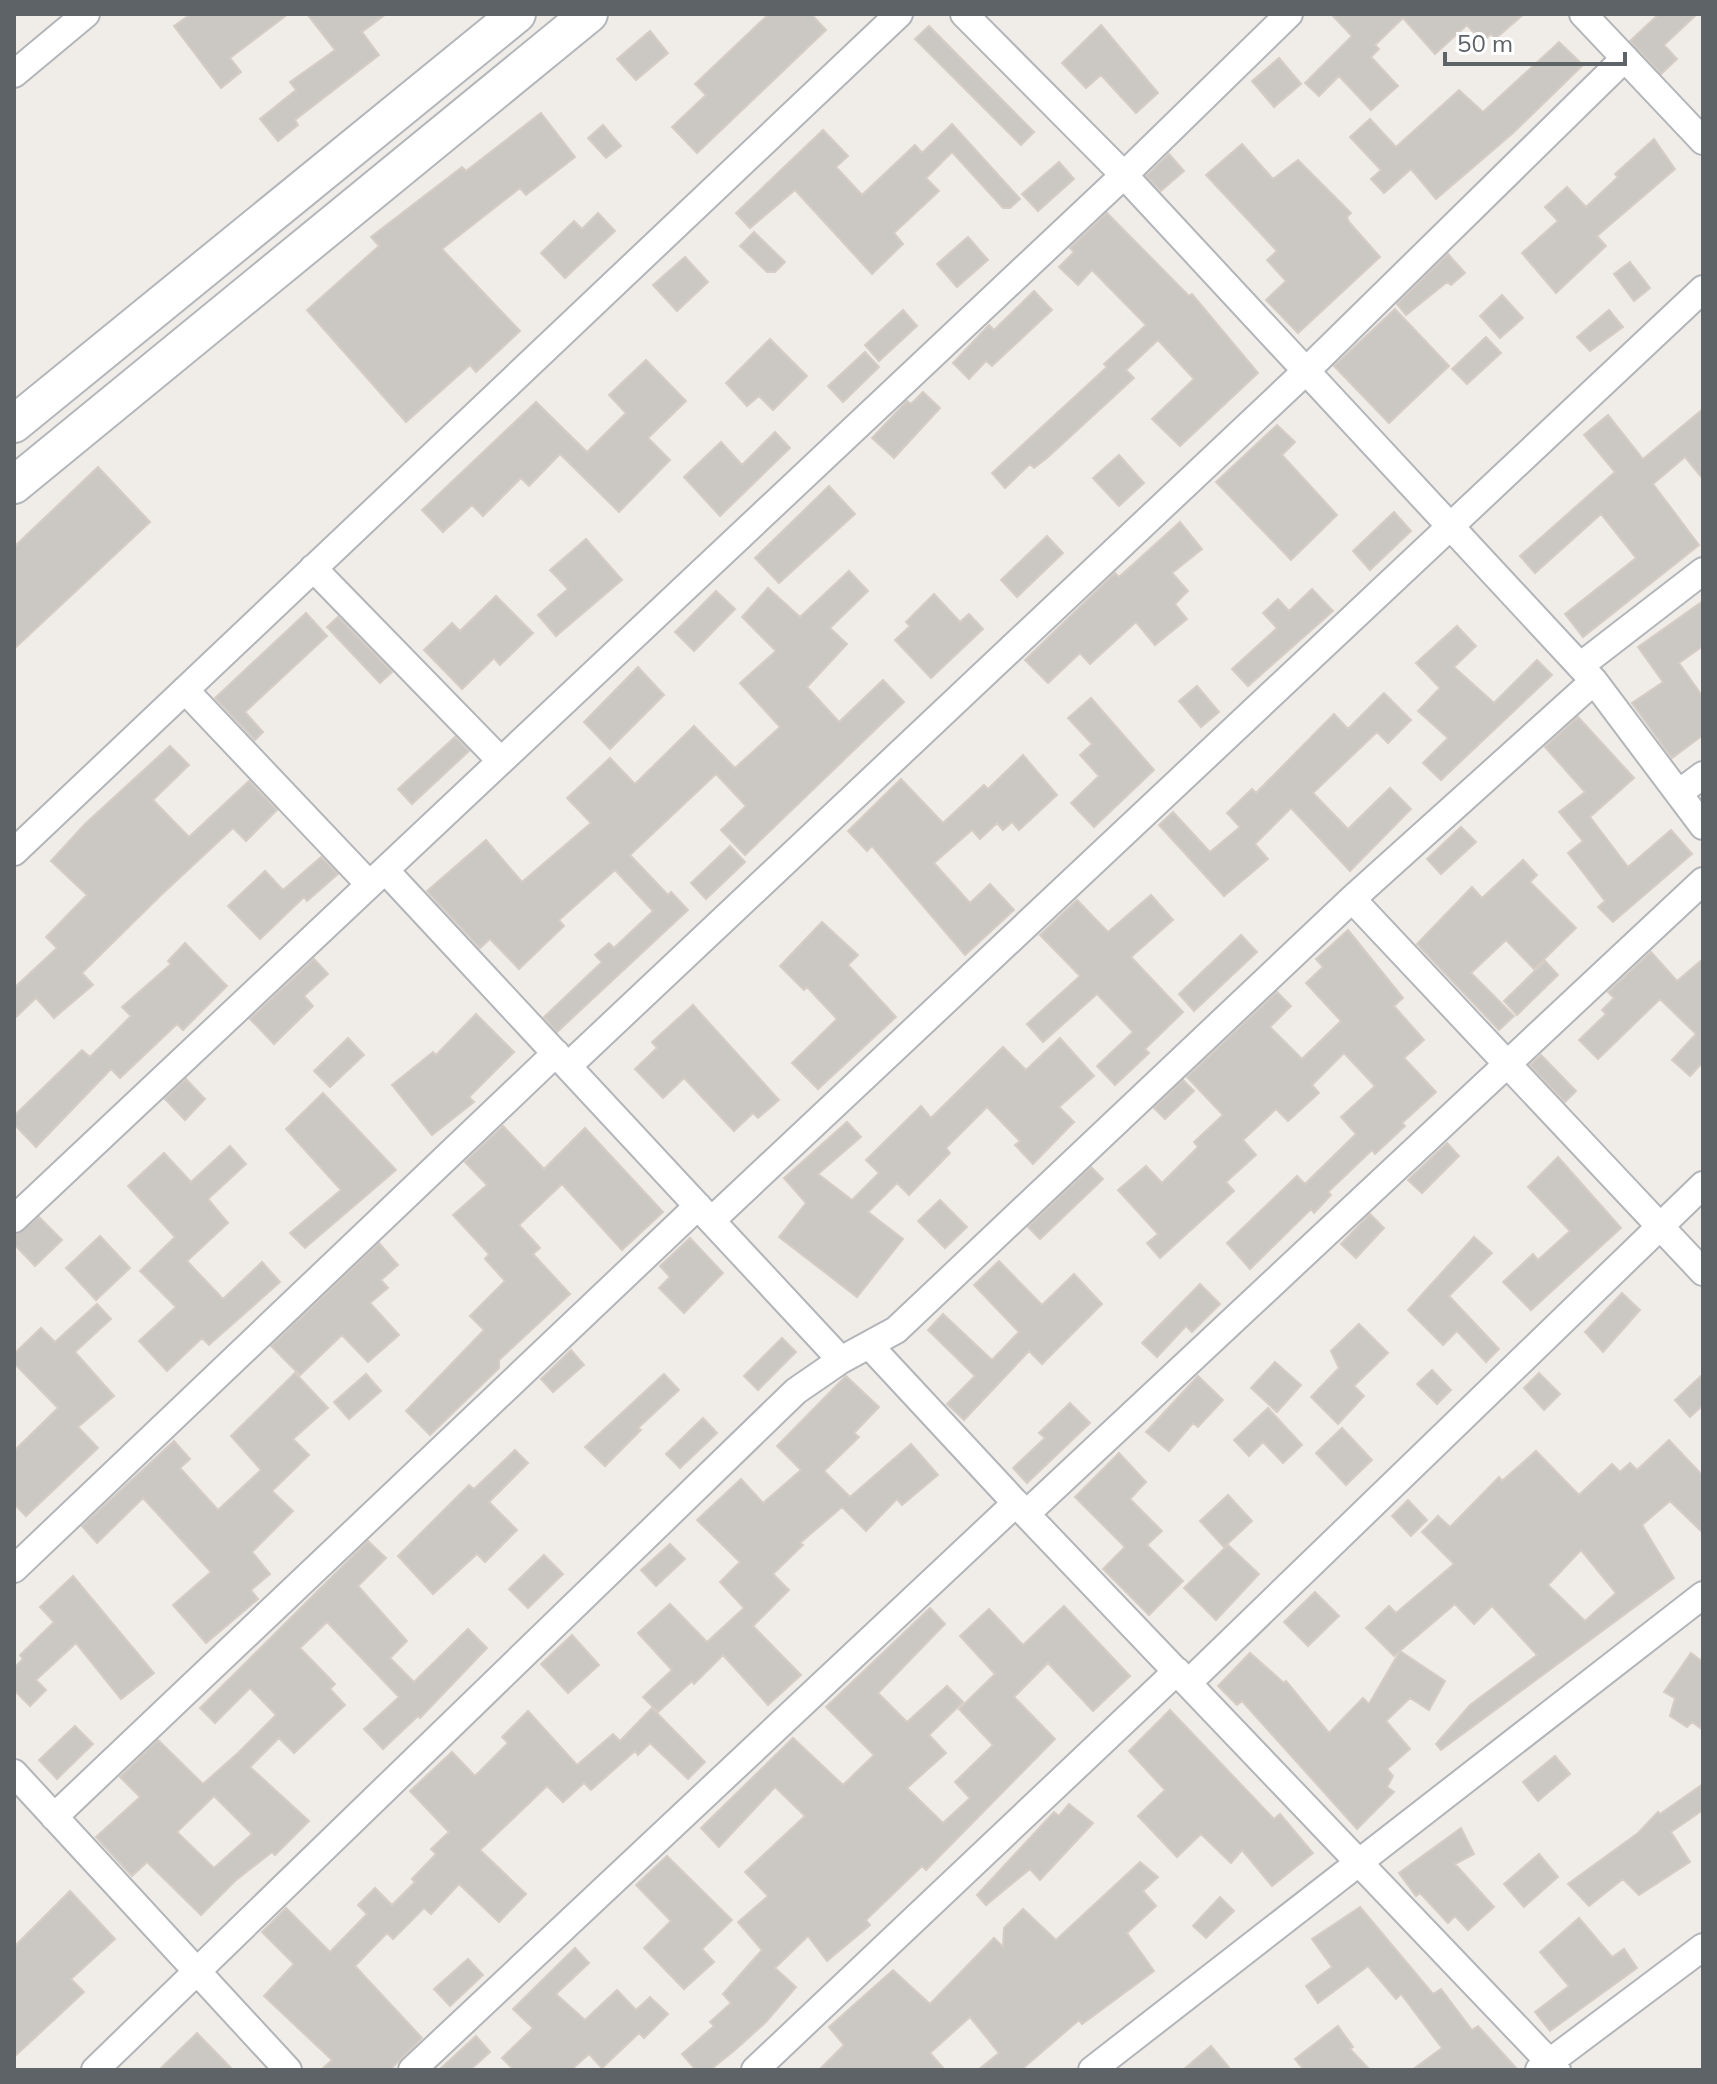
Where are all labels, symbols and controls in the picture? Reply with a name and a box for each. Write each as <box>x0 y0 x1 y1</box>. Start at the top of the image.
scale bar <box>1445 16 1625 66</box>
text: 50 m <box>1457 28 1513 58</box>

